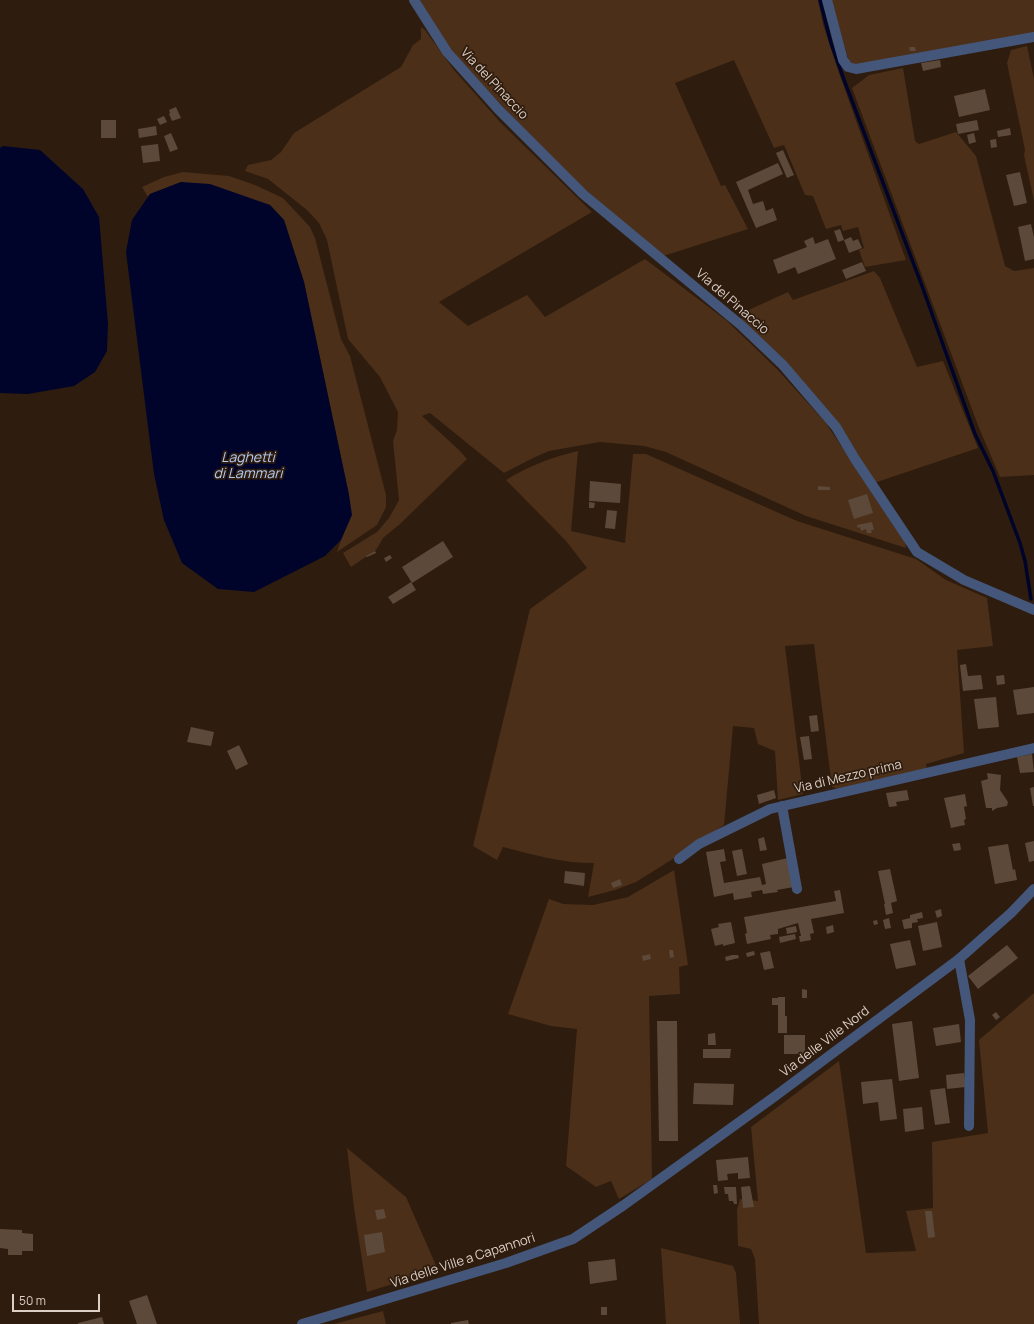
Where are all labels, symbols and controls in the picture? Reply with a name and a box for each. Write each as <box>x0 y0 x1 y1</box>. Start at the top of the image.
street label: Via del Pinaccio <box>457 45 531 123</box>
street label: Via del Pinaccio <box>692 266 772 338</box>
water label: Laghetti di Lammari <box>213 450 283 482</box>
street label: Via di Mezzo prima <box>793 757 903 797</box>
street label: Via delle Ville Nord <box>777 1003 873 1081</box>
street label: Via delle Ville a Capannori <box>389 1230 537 1292</box>
scale bar <box>14 1286 102 1312</box>
text: 50 m <box>19 1292 46 1309</box>

